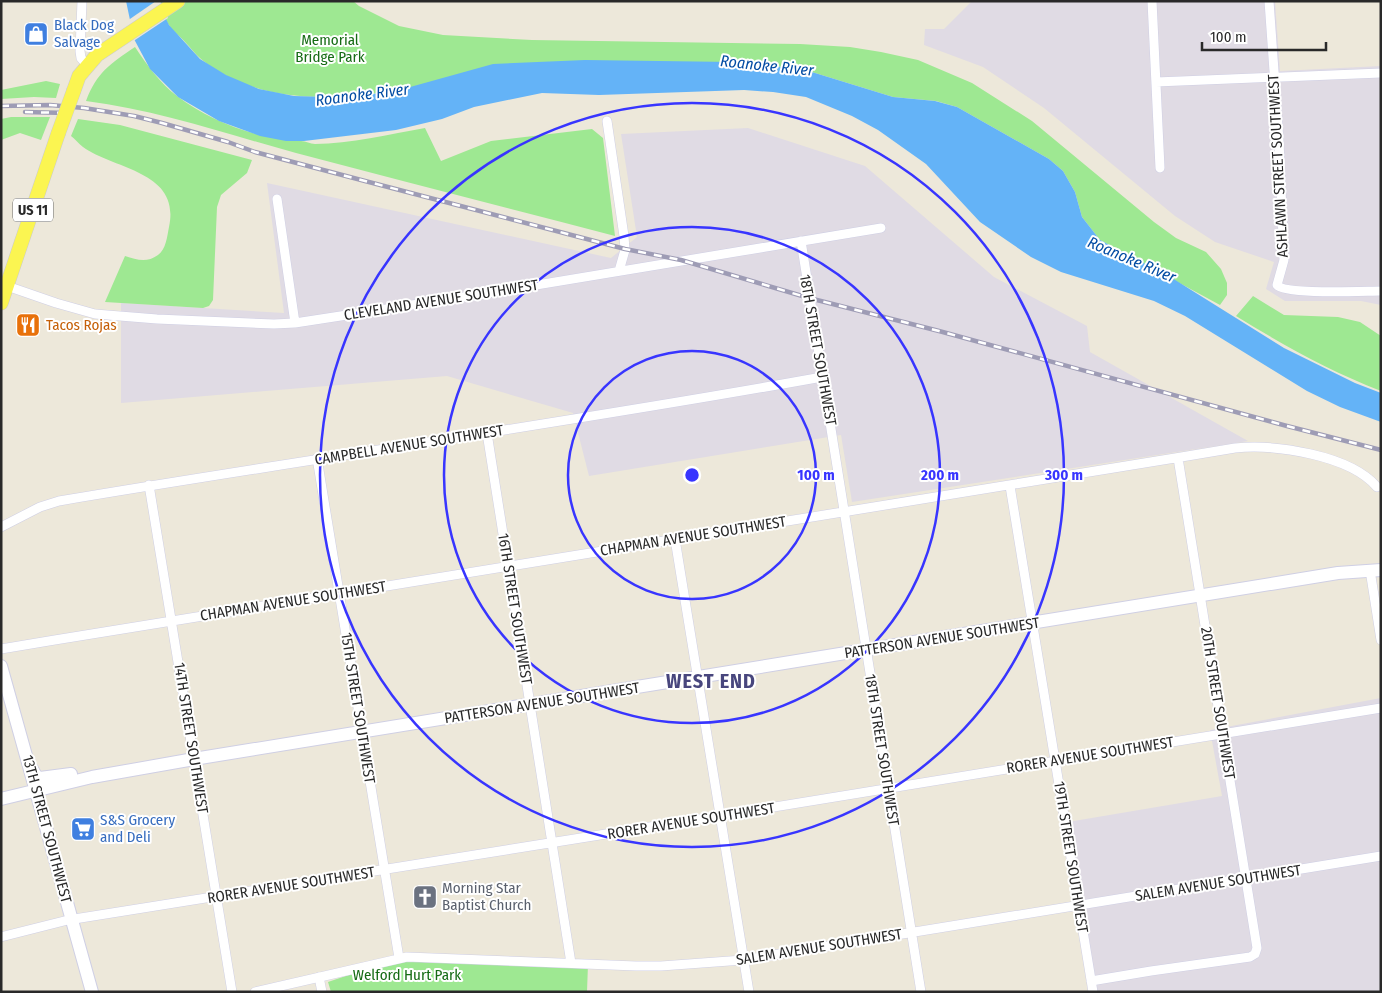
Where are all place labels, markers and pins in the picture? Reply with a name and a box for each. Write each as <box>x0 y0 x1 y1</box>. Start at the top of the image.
place label: Black Dog Salvage <box>54 16 114 51</box>
shop icon: Black Dog Salvage <box>23 21 49 47</box>
restaurant icon: Tacos Rojas <box>15 312 41 338</box>
place label: Tacos Rojas <box>46 316 117 334</box>
centre of rings <box>683 466 701 484</box>
place label: S&S Grocery and Deli <box>100 811 175 846</box>
supermarket icon: S&S Grocery and Deli <box>70 816 96 842</box>
place label: Morning Star Baptist Church <box>442 879 531 914</box>
church icon: Morning Star Baptist Church <box>412 884 438 910</box>

